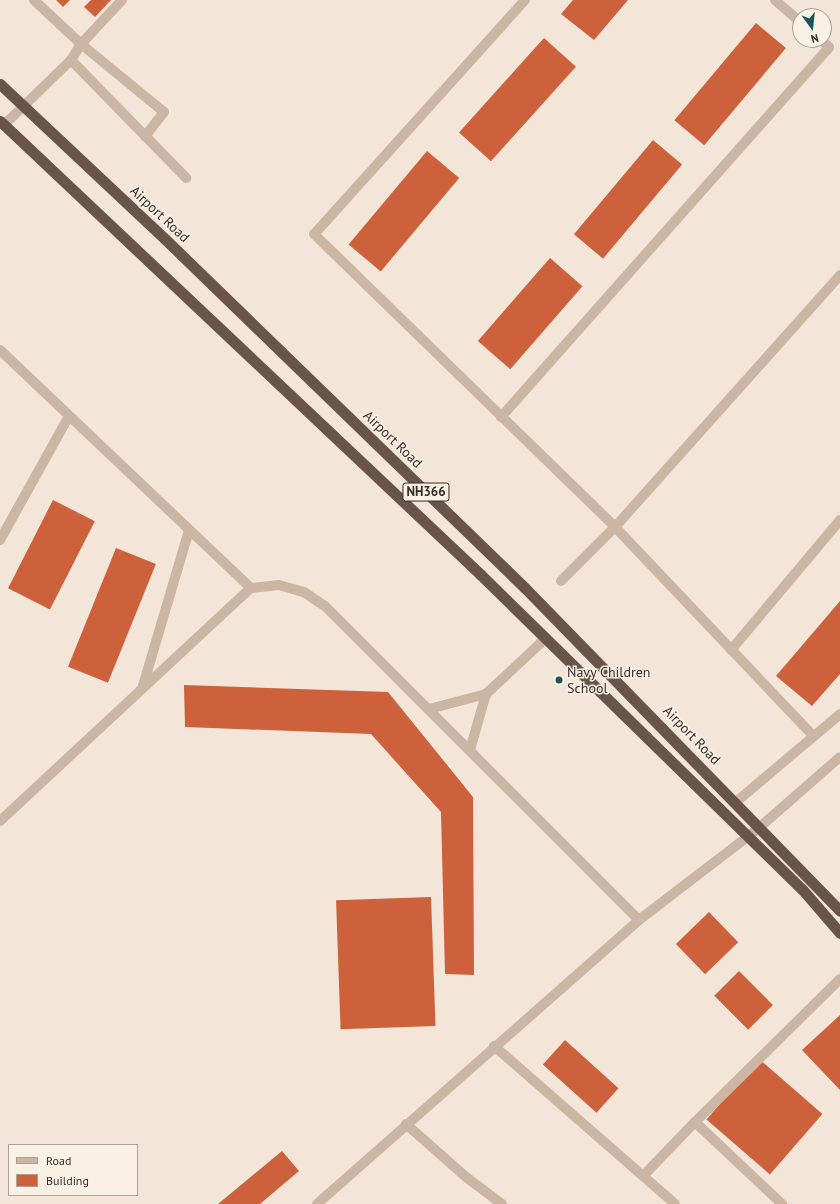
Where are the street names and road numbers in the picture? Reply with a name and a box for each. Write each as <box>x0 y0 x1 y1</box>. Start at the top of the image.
street label: Airport Road <box>127 182 193 246</box>
street label: Airport Road <box>360 407 426 471</box>
road number: NH366 <box>402 481 450 503</box>
street label: Airport Road <box>660 702 724 768</box>

